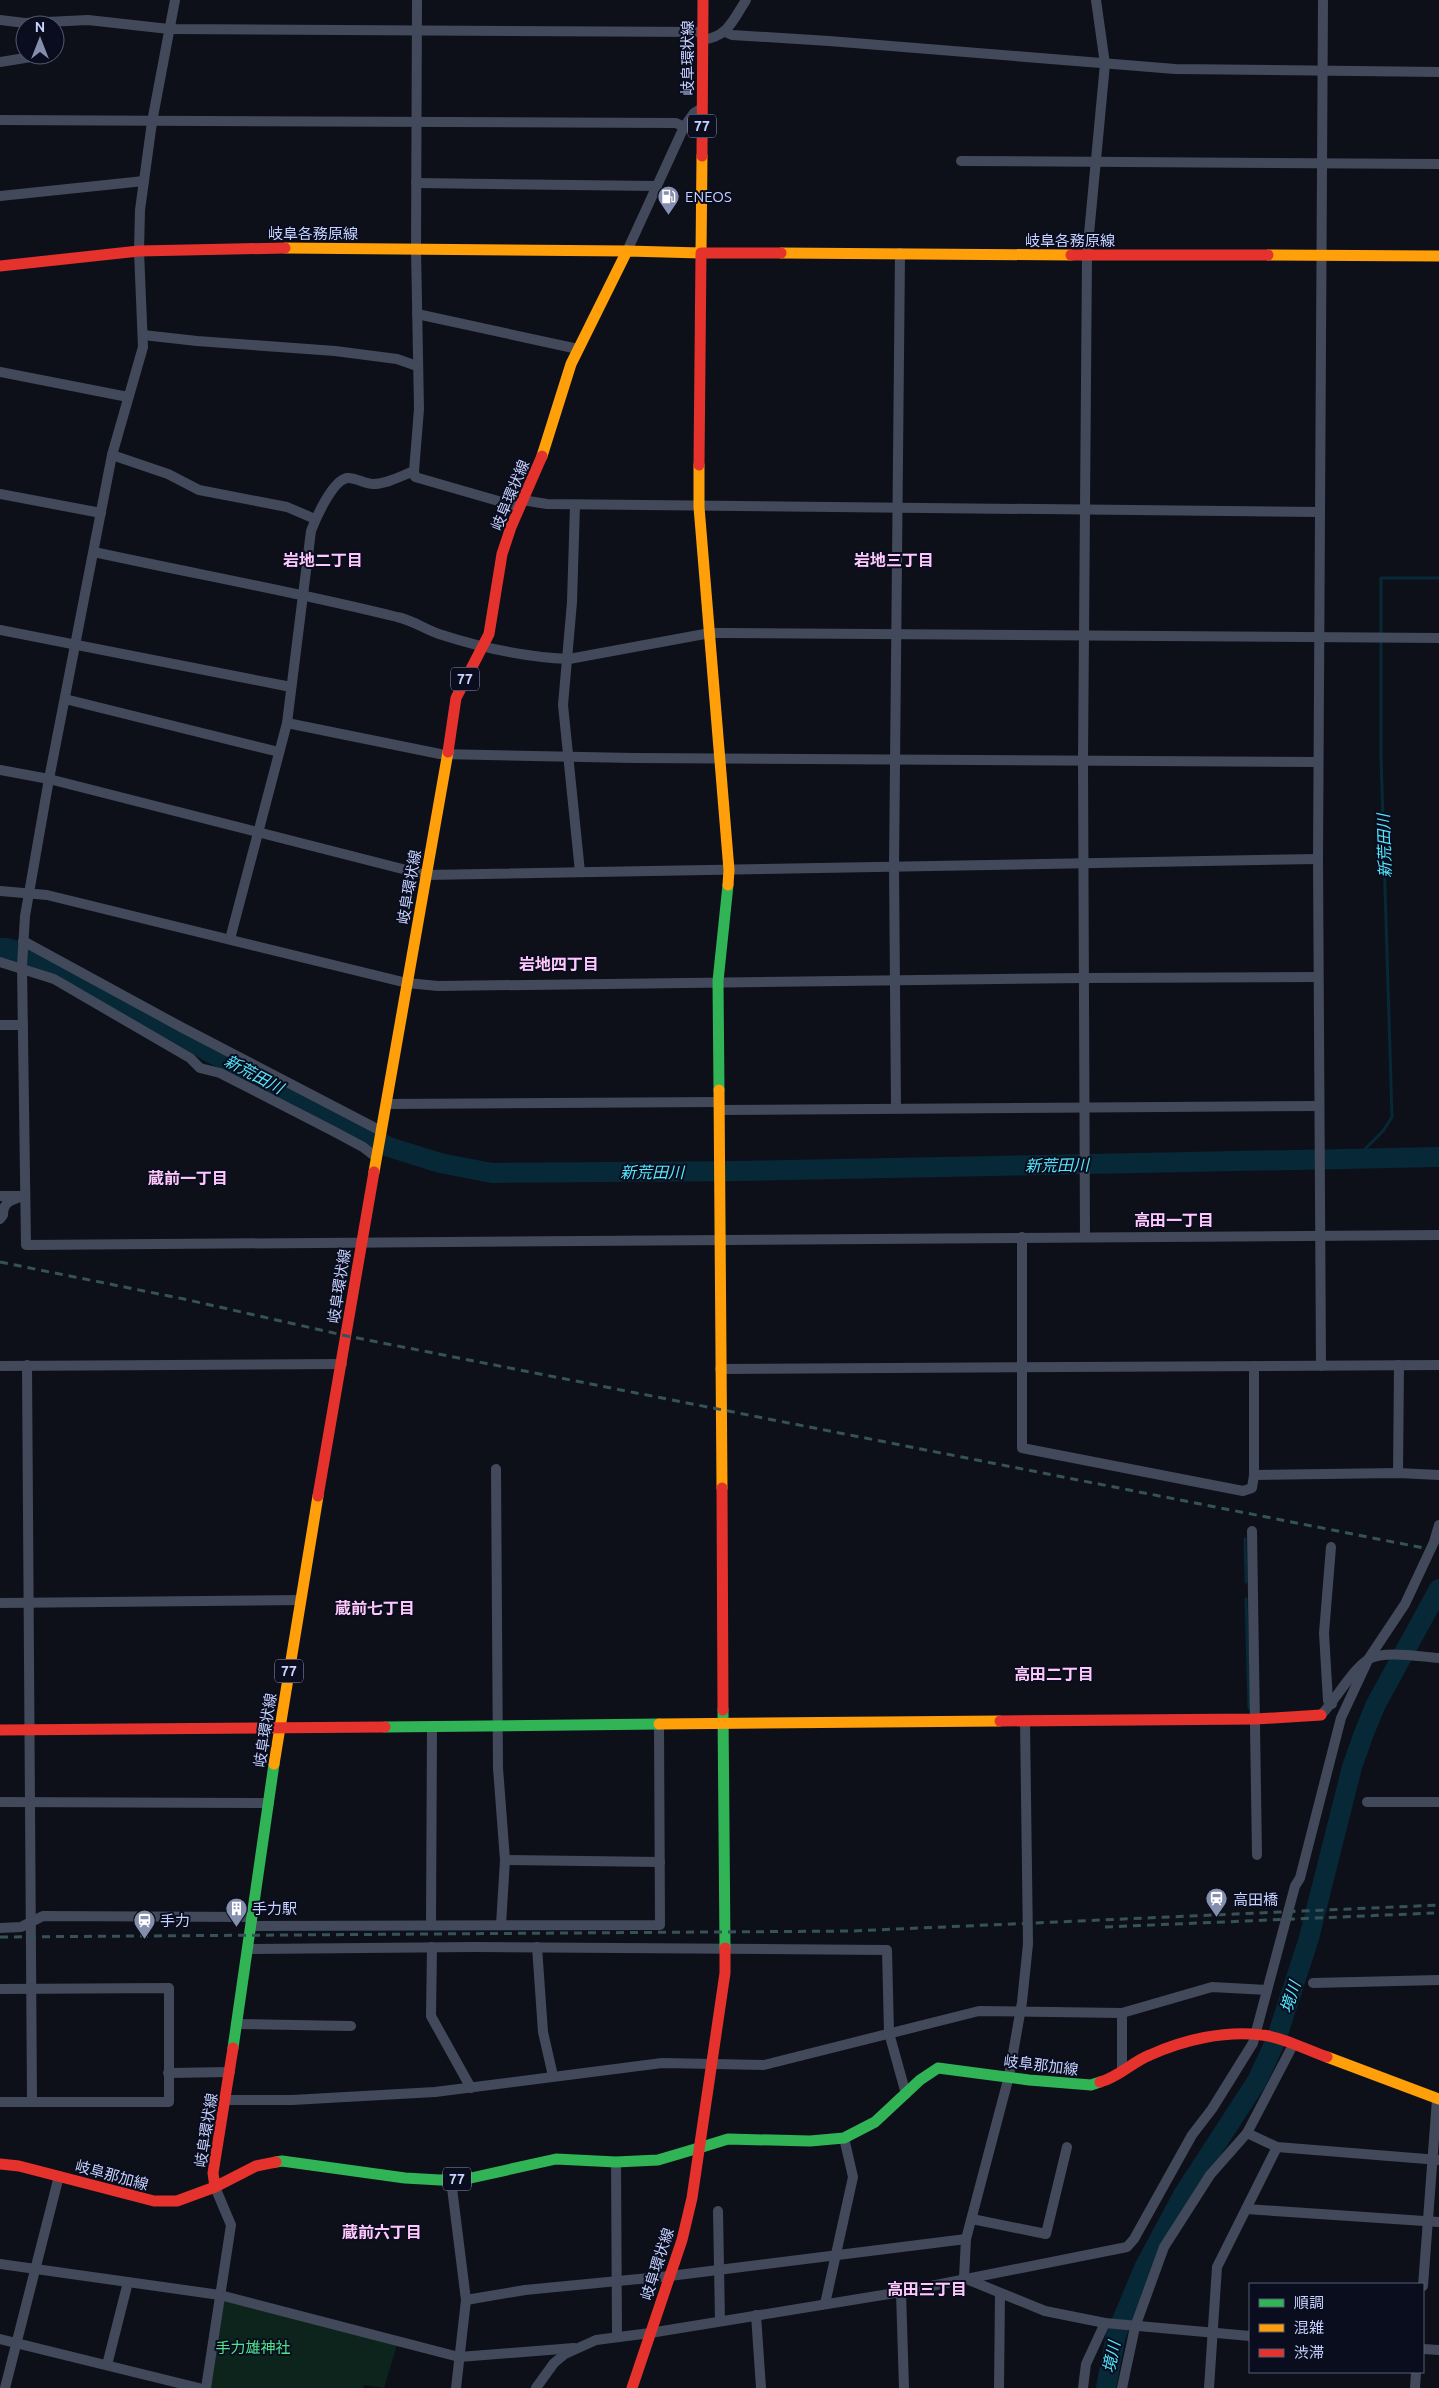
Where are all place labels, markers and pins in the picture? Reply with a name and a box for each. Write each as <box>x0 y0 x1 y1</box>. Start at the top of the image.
fuel station icon: ENEOS <box>657 184 681 215</box>
place label: ENEOS <box>685 188 732 205</box>
station icon: 高田橋 <box>1205 1887 1229 1918</box>
place label: 高田橋 <box>1233 1891 1278 1908</box>
building icon: 手力駅 <box>224 1896 248 1927</box>
place label: 手力駅 <box>252 1900 297 1917</box>
station icon: 手力 <box>132 1908 156 1939</box>
place label: 手力 <box>160 1912 190 1929</box>

